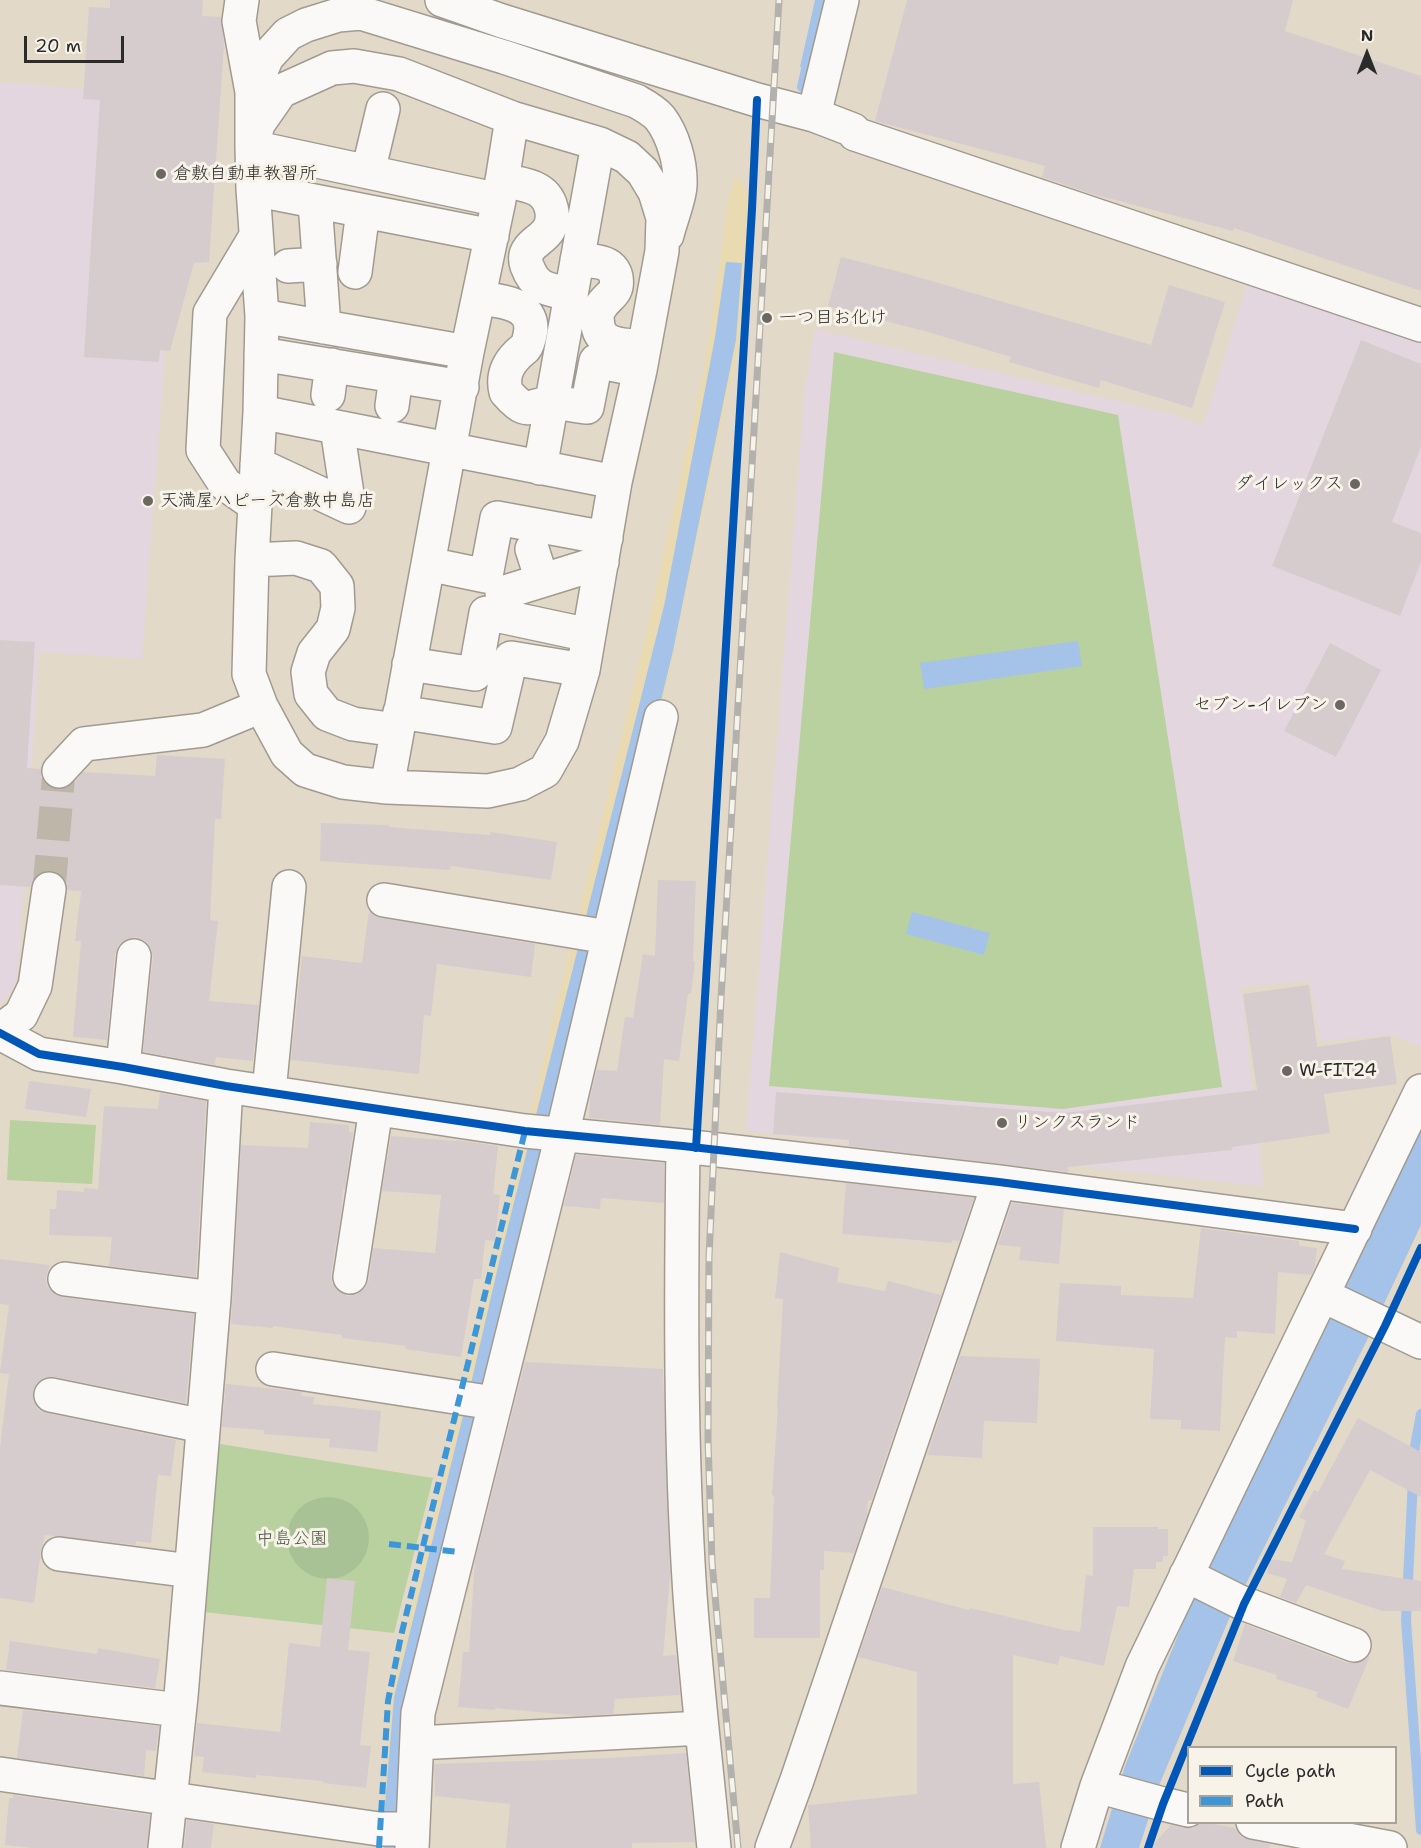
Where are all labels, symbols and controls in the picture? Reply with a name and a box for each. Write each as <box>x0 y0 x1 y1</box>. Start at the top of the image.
scale bar <box>27 24 128 62</box>
north arrow <box>1337 24 1397 84</box>
text: N <box>1361 25 1373 46</box>
text: 20 m <box>35 34 81 58</box>
place label: 倉敷自動車教習所 <box>173 163 317 185</box>
marker: 倉敷自動車教習所 <box>154 167 168 181</box>
place label: 一つ目お化け <box>779 307 887 329</box>
marker: 一つ目お化け <box>760 311 774 325</box>
place label: ダイレックス <box>1235 473 1343 495</box>
marker: ダイレックス <box>1348 477 1362 491</box>
place label: 天満屋ハピーズ倉敷中島店 <box>160 490 375 512</box>
marker: 天満屋ハピーズ倉敷中島店 <box>141 494 155 508</box>
place label: セブン-イレブン <box>1193 694 1328 716</box>
marker: セブン-イレブン <box>1333 698 1347 712</box>
place label: W-FIT24 <box>1299 1060 1377 1082</box>
marker: W-FIT24 <box>1280 1064 1294 1078</box>
place label: リンクスランド <box>1014 1112 1140 1134</box>
marker: リンクスランド <box>995 1116 1009 1130</box>
park label: 中島公園 <box>256 1528 328 1550</box>
legend <box>1187 1746 1397 1824</box>
text: Cycle path <box>1245 1759 1336 1783</box>
text: Path <box>1245 1789 1284 1813</box>

